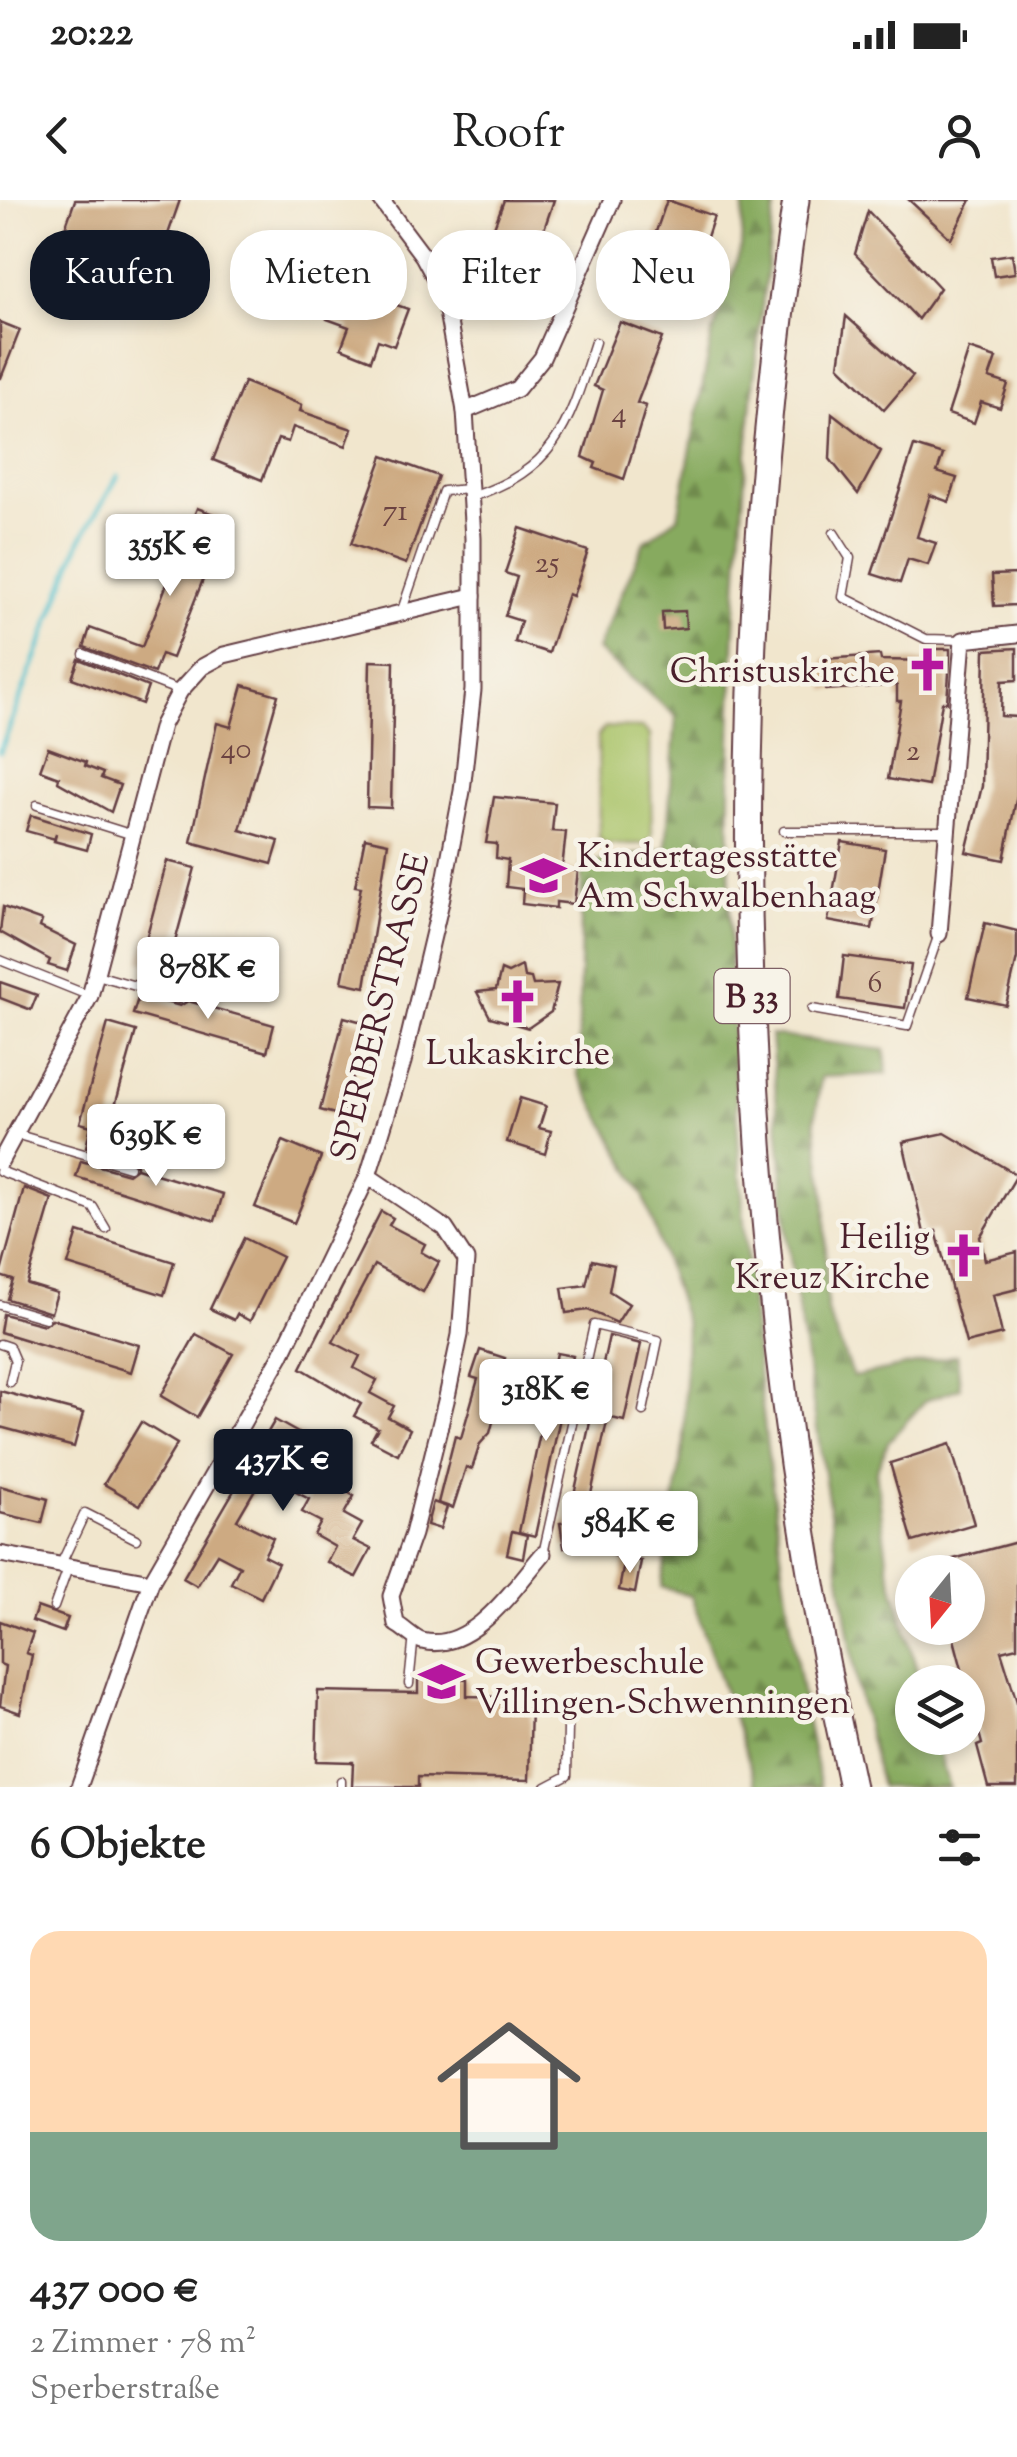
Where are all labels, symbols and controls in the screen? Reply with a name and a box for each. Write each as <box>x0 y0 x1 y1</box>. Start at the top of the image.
text: 20:22 <box>50 8 133 62</box>
text: Roofr <box>452 103 565 168</box>
icon: back <box>30 108 85 163</box>
icon: person <box>932 108 987 163</box>
chip: Kaufen <box>30 230 210 320</box>
chip: Mieten <box>230 230 407 320</box>
chip: Filter <box>427 230 576 320</box>
chip: Neu <box>596 230 730 320</box>
house number: 4 <box>611 393 627 436</box>
house number: 71 <box>382 491 408 534</box>
pin: 355K € <box>89 514 251 599</box>
text: 355K € <box>128 523 212 569</box>
house number: 25 <box>535 543 559 586</box>
church icon: Christuskirche <box>904 646 952 694</box>
place label: Christuskirche <box>670 648 895 699</box>
house number: 40 <box>221 729 251 772</box>
house number: 2 <box>906 731 920 774</box>
place label: Kindertagesstätte Am Schwalbenhaag <box>577 833 876 924</box>
street label: SPERBERSTRASSE <box>319 848 445 1167</box>
school or university icon: Kindertagesstätte Am Schwalbenhaag <box>520 851 568 899</box>
pin: 878K € <box>127 937 289 1022</box>
text: 878K € <box>159 946 257 992</box>
house number: 6 <box>868 963 882 1006</box>
road number: B 33 <box>714 969 790 1023</box>
church icon: Lukaskirche <box>494 978 542 1026</box>
place label: Lukaskirche <box>426 1030 610 1081</box>
pin: 639K € <box>75 1104 237 1189</box>
text: 639K € <box>109 1113 203 1159</box>
place label: Heilig Kreuz Kirche <box>735 1214 930 1305</box>
church icon: Heilig Kreuz Kirche <box>939 1232 987 1280</box>
pin: 318K € <box>465 1359 627 1444</box>
text: 318K € <box>501 1368 591 1414</box>
pin: 437K € <box>202 1429 364 1514</box>
text: 437K € <box>236 1438 330 1484</box>
pin: 584K € <box>549 1491 711 1576</box>
text: 584K € <box>584 1500 676 1546</box>
north arrow <box>895 1555 985 1645</box>
map controls <box>895 1555 985 1755</box>
place label: Gewerbeschule Villingen-Schwenningen <box>475 1639 850 1730</box>
school or university icon: Gewerbeschule Villingen-Schwenningen <box>418 1657 466 1705</box>
button: layers <box>895 1665 985 1755</box>
text: 6 Objekte <box>30 1817 206 1877</box>
icon: filters <box>932 1820 987 1875</box>
icon: home <box>419 1996 599 2176</box>
text: 437 000 € <box>30 2261 200 2321</box>
text: 2 Zimmer · 78 m² <box>30 2321 256 2367</box>
text: Sperberstraße <box>30 2367 220 2413</box>

